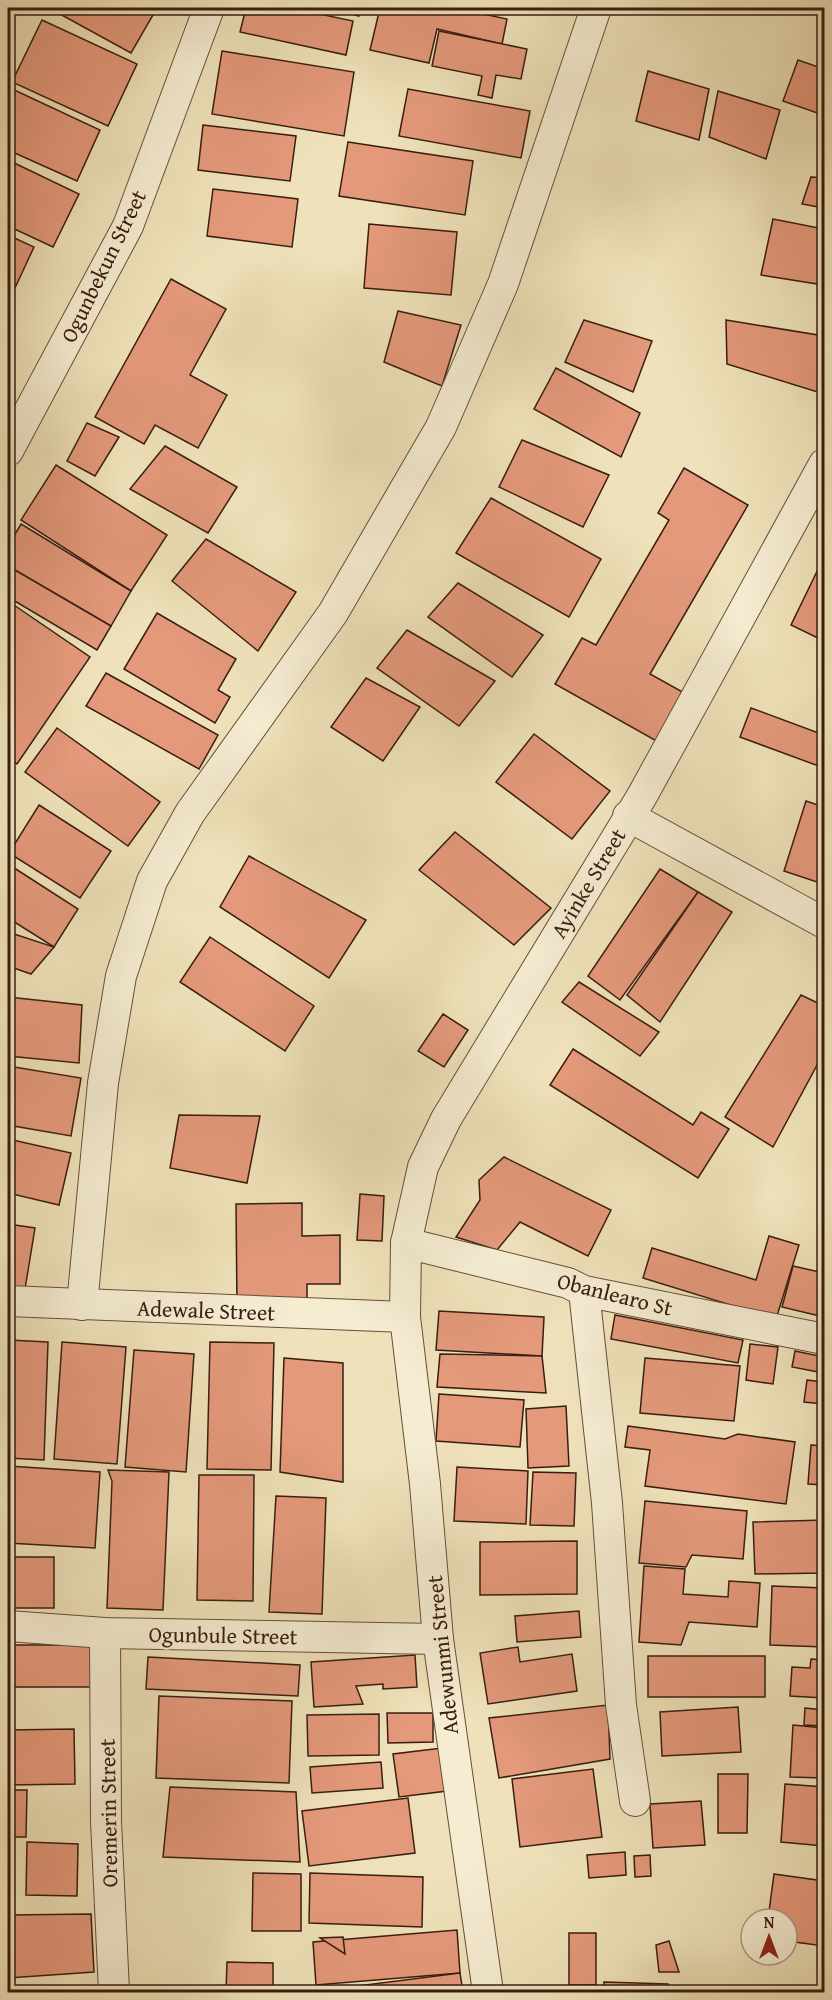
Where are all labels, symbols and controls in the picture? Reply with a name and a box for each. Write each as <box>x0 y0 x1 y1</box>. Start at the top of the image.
street label: Ogunbekun Street <box>52 184 154 348</box>
street label: Ayinke Street <box>543 822 634 944</box>
street label: Obanlearo St <box>554 1264 676 1324</box>
street label: Adewale Street <box>136 1292 276 1328</box>
street label: Adewunmi Street <box>418 1574 466 1736</box>
street label: Ogunbule Street <box>148 1618 298 1652</box>
street label: Oremerin Street <box>91 1738 125 1888</box>
north arrow <box>739 1907 799 1967</box>
text: N <box>764 1910 775 1934</box>

